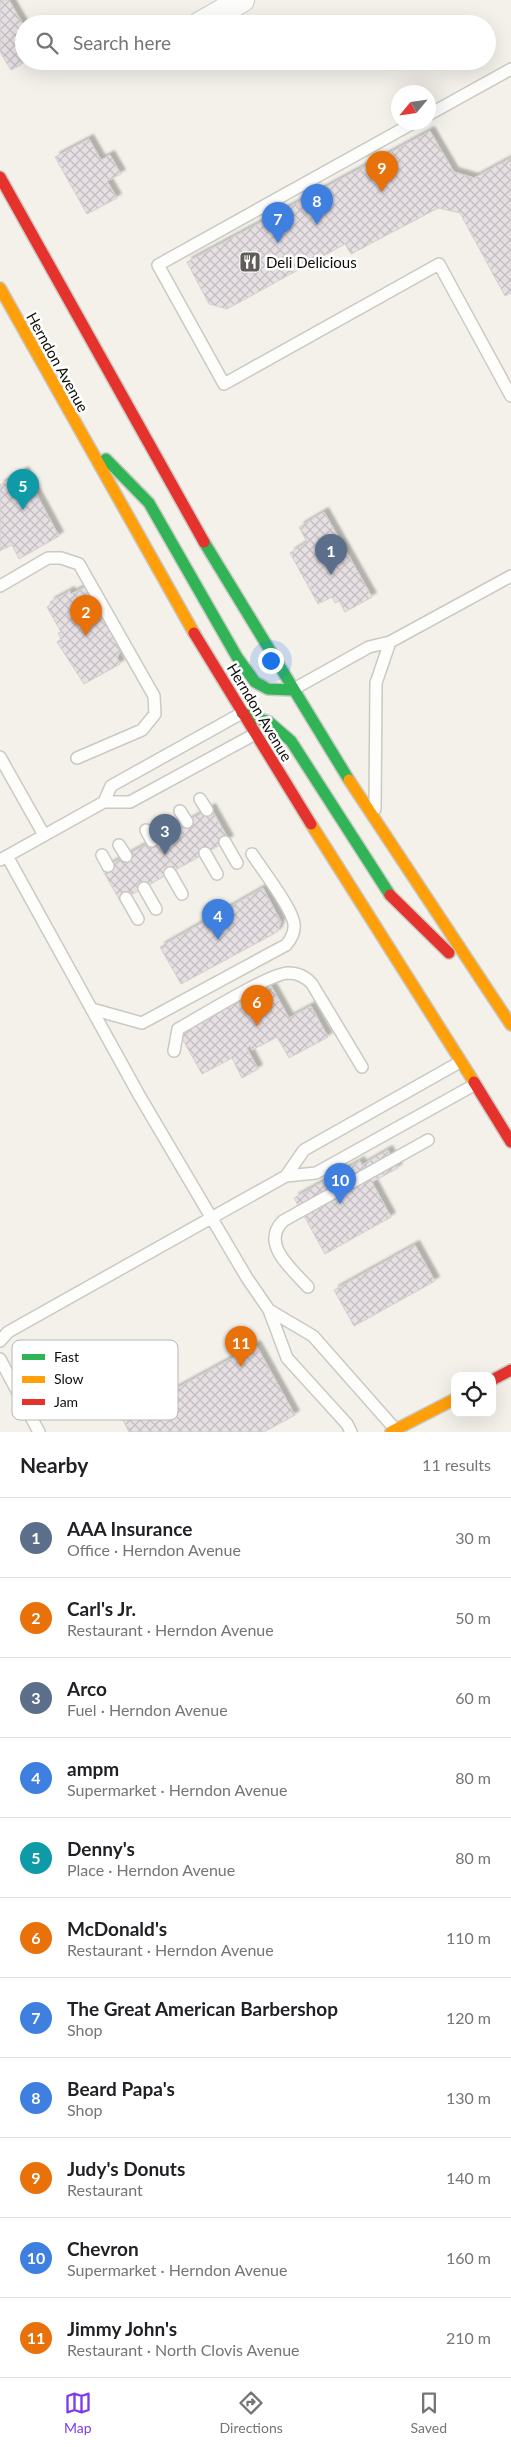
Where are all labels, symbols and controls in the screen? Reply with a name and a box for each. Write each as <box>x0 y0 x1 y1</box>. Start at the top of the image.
search box <box>15 15 496 70</box>
icon: search <box>33 29 61 57</box>
text: Search here <box>73 31 171 54</box>
north arrow <box>391 85 436 130</box>
pin: 9 <box>366 151 398 192</box>
pin: 8 <box>301 184 333 225</box>
pin: 7 <box>262 202 294 243</box>
restaurant icon: Deli Delicious <box>238 250 262 274</box>
place label: Deli Delicious <box>266 253 357 271</box>
street label: Herndon Avenue <box>23 309 93 415</box>
pin: 5 <box>7 469 39 510</box>
pin: 1 <box>315 534 347 575</box>
pin: 2 <box>70 595 102 636</box>
your location <box>258 648 284 674</box>
street label: Herndon Avenue <box>224 660 296 764</box>
pin: 3 <box>149 814 181 855</box>
pin: 4 <box>202 899 234 940</box>
pin: 6 <box>241 985 273 1026</box>
pin: 10 <box>324 1163 356 1204</box>
pin: 11 <box>225 1326 257 1367</box>
legend <box>12 1340 178 1420</box>
text: Fast <box>54 1348 79 1365</box>
text: Slow <box>54 1370 84 1387</box>
map controls <box>451 1372 496 1417</box>
button: locate <box>451 1372 496 1417</box>
text: Jam <box>54 1393 78 1410</box>
text: Nearby <box>20 1452 88 1477</box>
text: 11 results <box>422 1455 491 1474</box>
text: AAA Insurance <box>67 1517 192 1540</box>
text: 1 <box>31 1528 41 1547</box>
text: 30 m <box>455 1528 491 1547</box>
text: Office · Herndon Avenue <box>67 1540 241 1559</box>
text: Carl's Jr. <box>67 1597 136 1620</box>
text: 2 <box>31 1608 41 1627</box>
text: 50 m <box>455 1608 491 1627</box>
text: Restaurant · Herndon Avenue <box>67 1620 274 1639</box>
text: Arco <box>67 1677 107 1700</box>
text: 3 <box>31 1688 41 1707</box>
text: 60 m <box>455 1688 491 1707</box>
text: Fuel · Herndon Avenue <box>67 1700 228 1719</box>
text: ampm <box>67 1757 119 1780</box>
text: 4 <box>31 1768 41 1787</box>
text: 80 m <box>455 1768 491 1787</box>
text: Supermarket · Herndon Avenue <box>67 1780 287 1799</box>
text: Denny's <box>67 1837 135 1860</box>
text: 5 <box>31 1848 41 1867</box>
text: 80 m <box>455 1848 491 1867</box>
text: Place · Herndon Avenue <box>67 1860 235 1879</box>
text: McDonald's <box>67 1917 167 1940</box>
text: 6 <box>31 1928 41 1947</box>
text: 110 m <box>446 1928 491 1947</box>
text: Restaurant · Herndon Avenue <box>67 1940 274 1959</box>
text: The Great American Barbershop <box>67 1997 338 2020</box>
text: 7 <box>31 2008 41 2027</box>
text: 120 m <box>446 2008 491 2027</box>
text: Shop <box>67 2020 103 2039</box>
text: Beard Papa's <box>67 2077 175 2100</box>
text: 8 <box>31 2088 41 2107</box>
text: 130 m <box>446 2088 491 2107</box>
text: Shop <box>67 2100 103 2119</box>
text: Judy's Donuts <box>67 2157 185 2180</box>
text: 9 <box>31 2168 41 2187</box>
text: 140 m <box>446 2168 491 2187</box>
text: Restaurant <box>67 2180 143 2199</box>
text: Chevron <box>67 2237 139 2260</box>
text: 10 <box>27 2248 45 2267</box>
text: 160 m <box>446 2248 491 2267</box>
text: Supermarket · Herndon Avenue <box>67 2260 287 2279</box>
text: Jimmy John's <box>67 2317 177 2340</box>
text: 11 <box>27 2328 45 2347</box>
text: 210 m <box>446 2328 491 2347</box>
text: Restaurant · North Clovis Avenue <box>67 2340 300 2359</box>
tab: Map <box>64 2389 92 2436</box>
tab: Directions <box>220 2389 283 2436</box>
tab: Saved <box>411 2389 447 2436</box>

